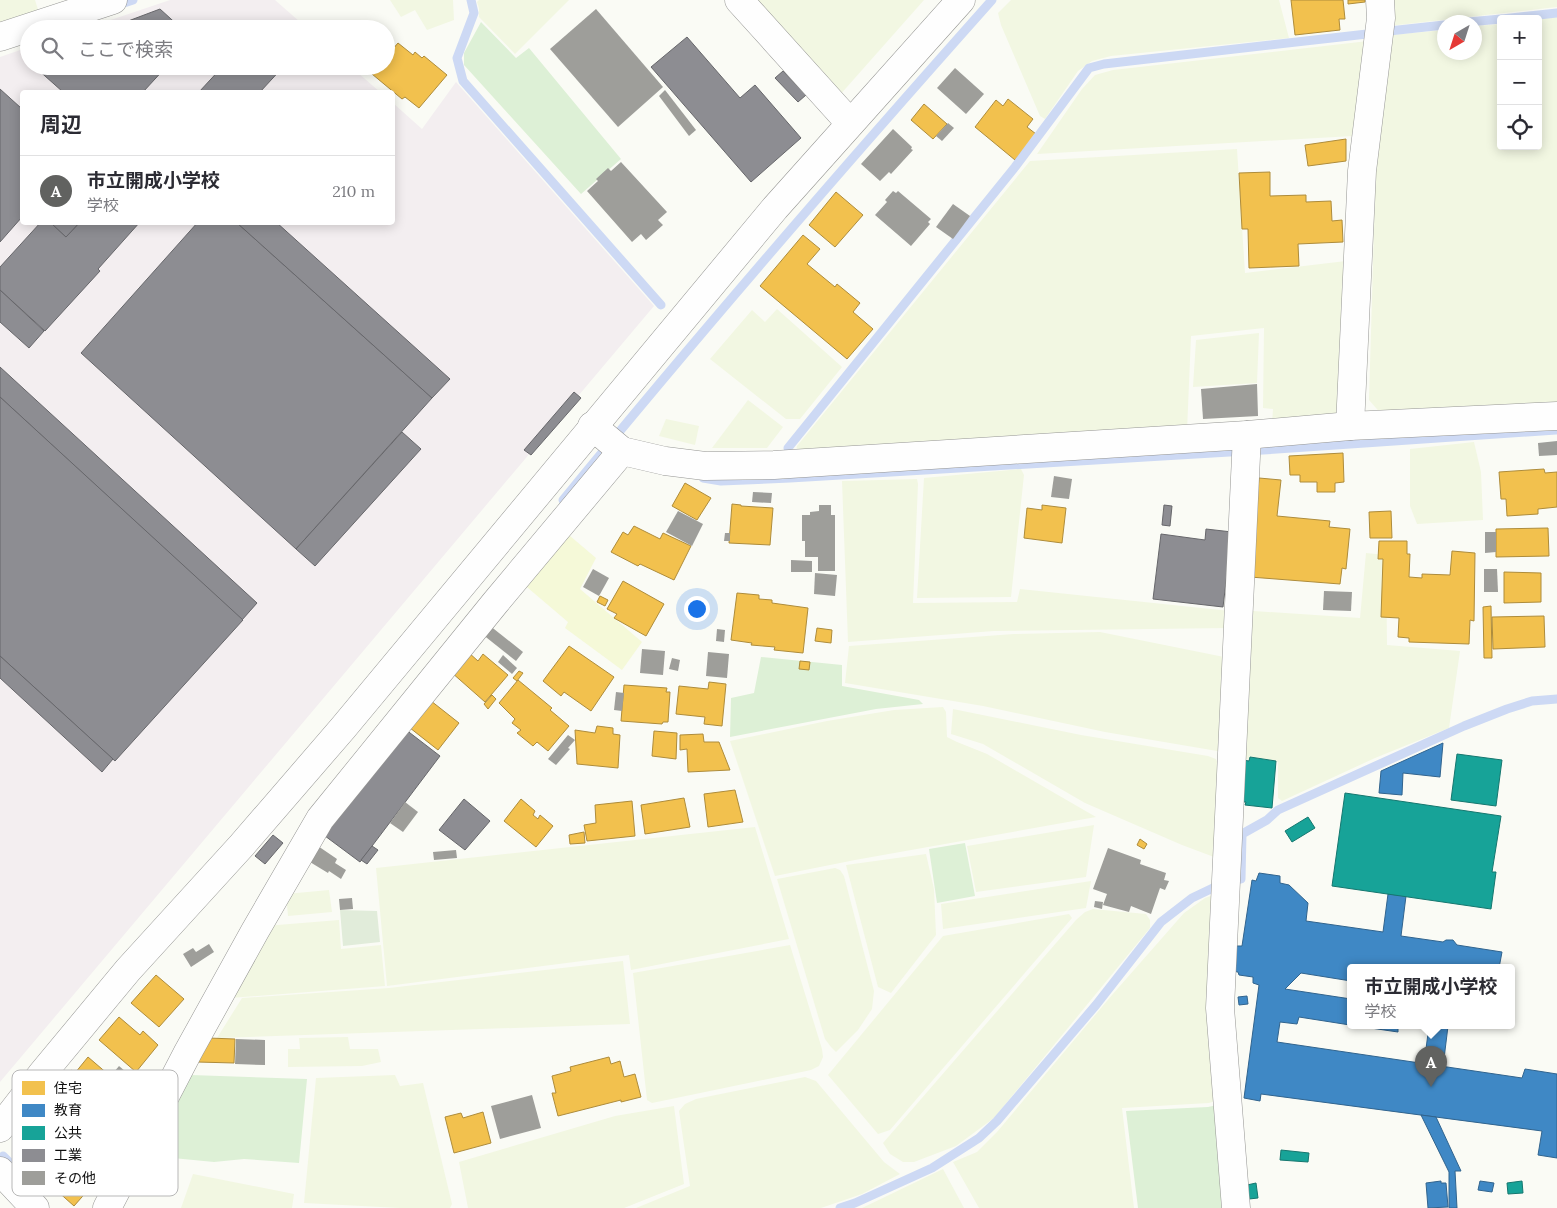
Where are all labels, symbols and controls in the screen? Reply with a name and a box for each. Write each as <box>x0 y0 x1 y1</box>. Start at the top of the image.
north arrow <box>1437 15 1482 60</box>
map controls <box>1497 15 1542 150</box>
button: + <box>1497 15 1542 60</box>
search box <box>20 20 395 75</box>
icon: search <box>38 34 66 62</box>
text: ここで検索 <box>78 37 173 61</box>
button: − <box>1497 60 1542 105</box>
button: locate <box>1497 105 1542 150</box>
text: 周辺 <box>40 111 82 138</box>
text: 市立開成小学校 <box>87 168 220 192</box>
text: A <box>51 181 61 201</box>
text: 210 m <box>332 181 375 201</box>
text: 学校 <box>87 195 119 215</box>
your location <box>684 596 710 622</box>
popup <box>1347 964 1515 1029</box>
text: 市立開成小学校 <box>1364 974 1498 998</box>
text: 学校 <box>1364 1001 1397 1021</box>
pin: A <box>1415 1046 1447 1087</box>
legend <box>12 1070 178 1196</box>
text: 住宅 <box>54 1079 82 1097</box>
text: 教育 <box>54 1101 82 1119</box>
text: 公共 <box>54 1124 82 1142</box>
text: 工業 <box>54 1146 82 1164</box>
text: その他 <box>54 1169 96 1187</box>

